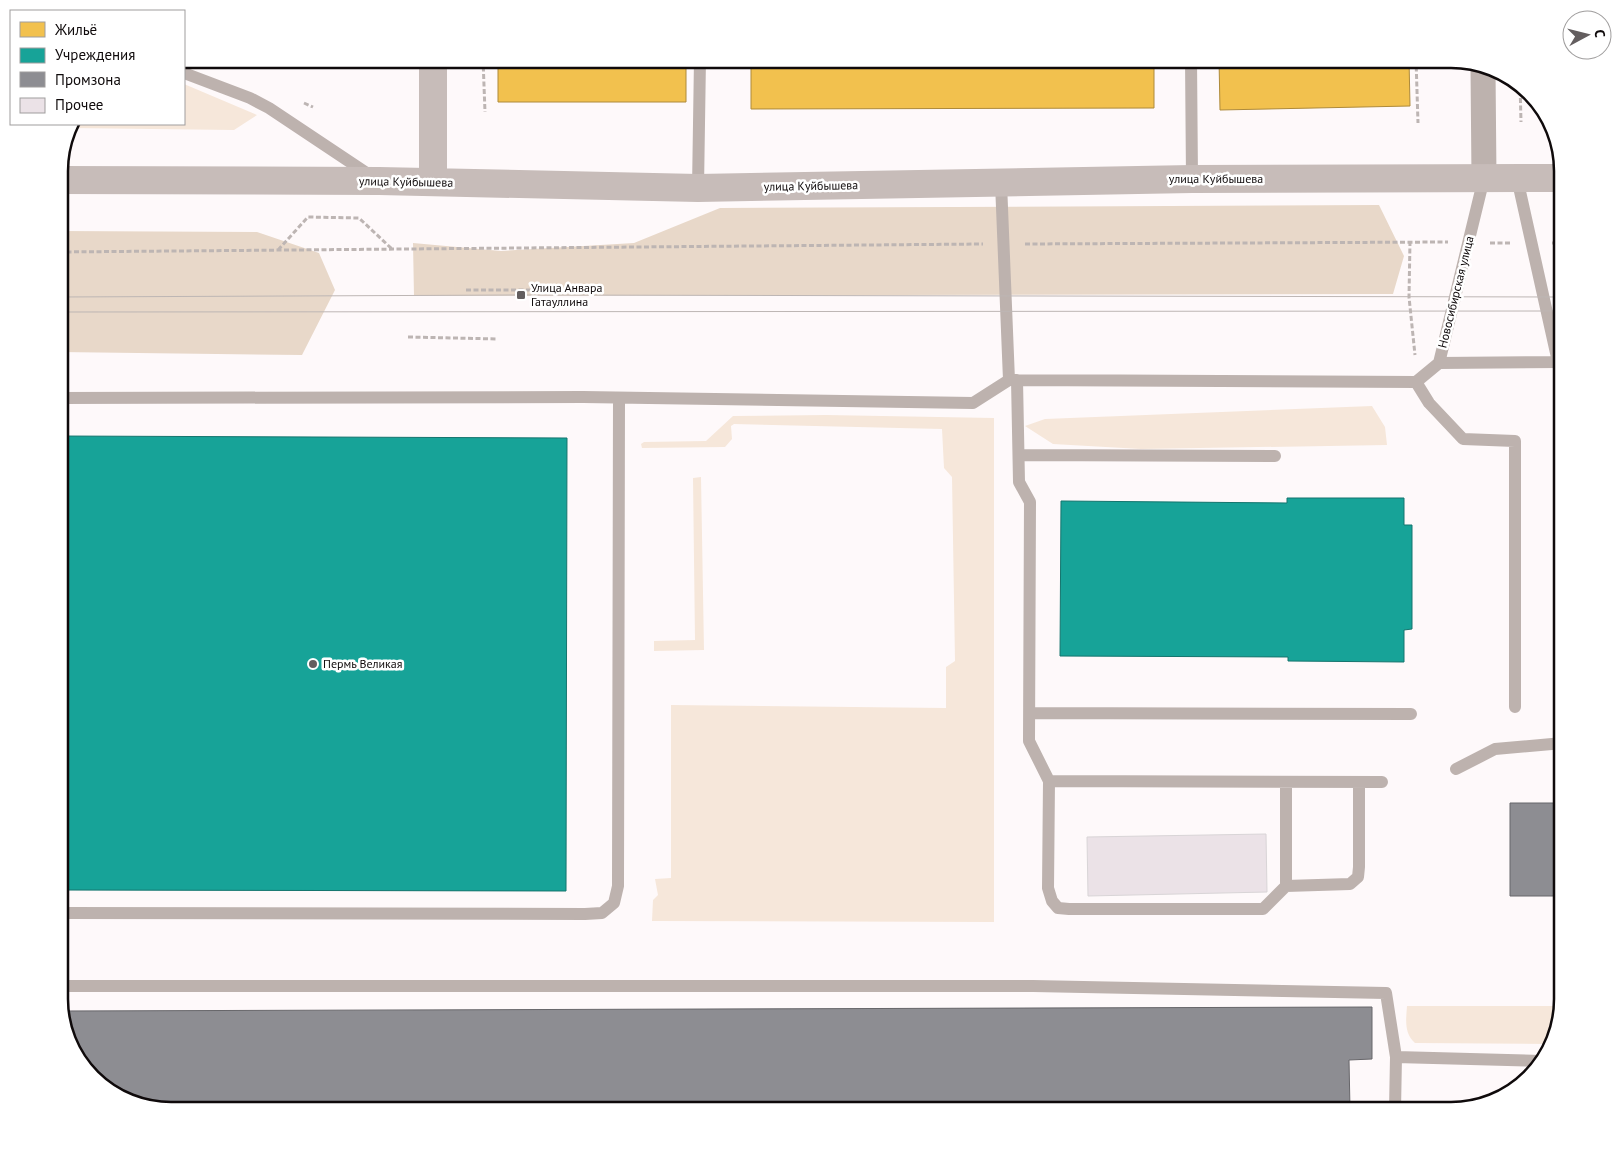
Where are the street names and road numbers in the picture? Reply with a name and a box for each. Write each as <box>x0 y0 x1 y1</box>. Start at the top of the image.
street label: улица Куйбышева <box>1169 171 1263 186</box>
street label: улица Куйбышева <box>359 173 453 190</box>
street label: улица Куйбышева <box>764 177 858 194</box>
street label: Новосибирская улица <box>1434 234 1477 349</box>

